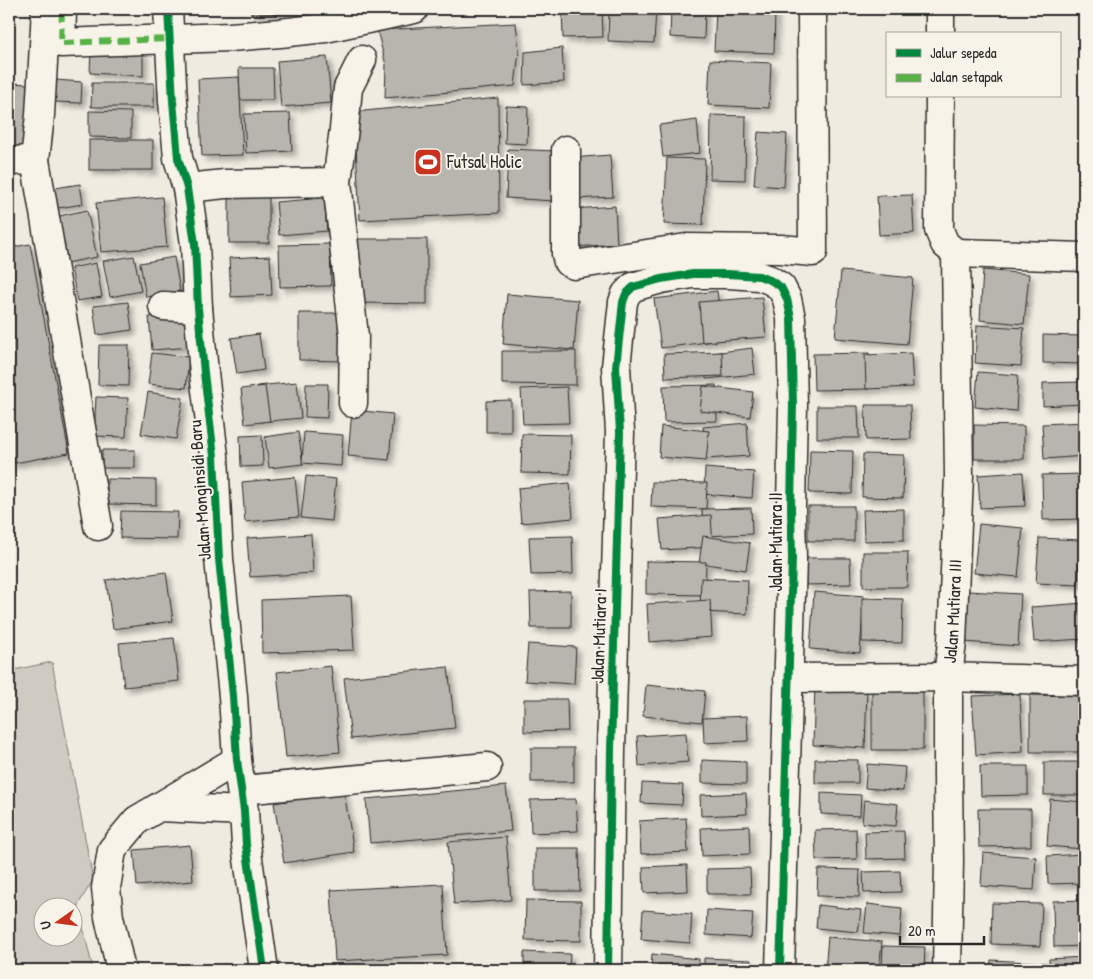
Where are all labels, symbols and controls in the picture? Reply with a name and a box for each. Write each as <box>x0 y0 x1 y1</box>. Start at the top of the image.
legend <box>886 32 1060 98</box>
text: Jalur sepeda <box>930 42 997 63</box>
text: Jalan setapak <box>930 66 1003 87</box>
sports icon: Futsal Holic <box>413 147 443 177</box>
place label: Futsal Holic <box>446 149 522 174</box>
street label: Jalan Monginsidi Baru <box>182 419 217 561</box>
street label: Jalan Mutiara II <box>763 492 788 592</box>
street label: Jalan Mutiara III <box>937 559 967 664</box>
street label: Jalan Mutiara I <box>584 588 613 684</box>
north arrow <box>32 896 82 946</box>
scale bar <box>900 914 984 946</box>
text: U <box>35 919 55 931</box>
text: 20 m <box>908 920 935 941</box>

